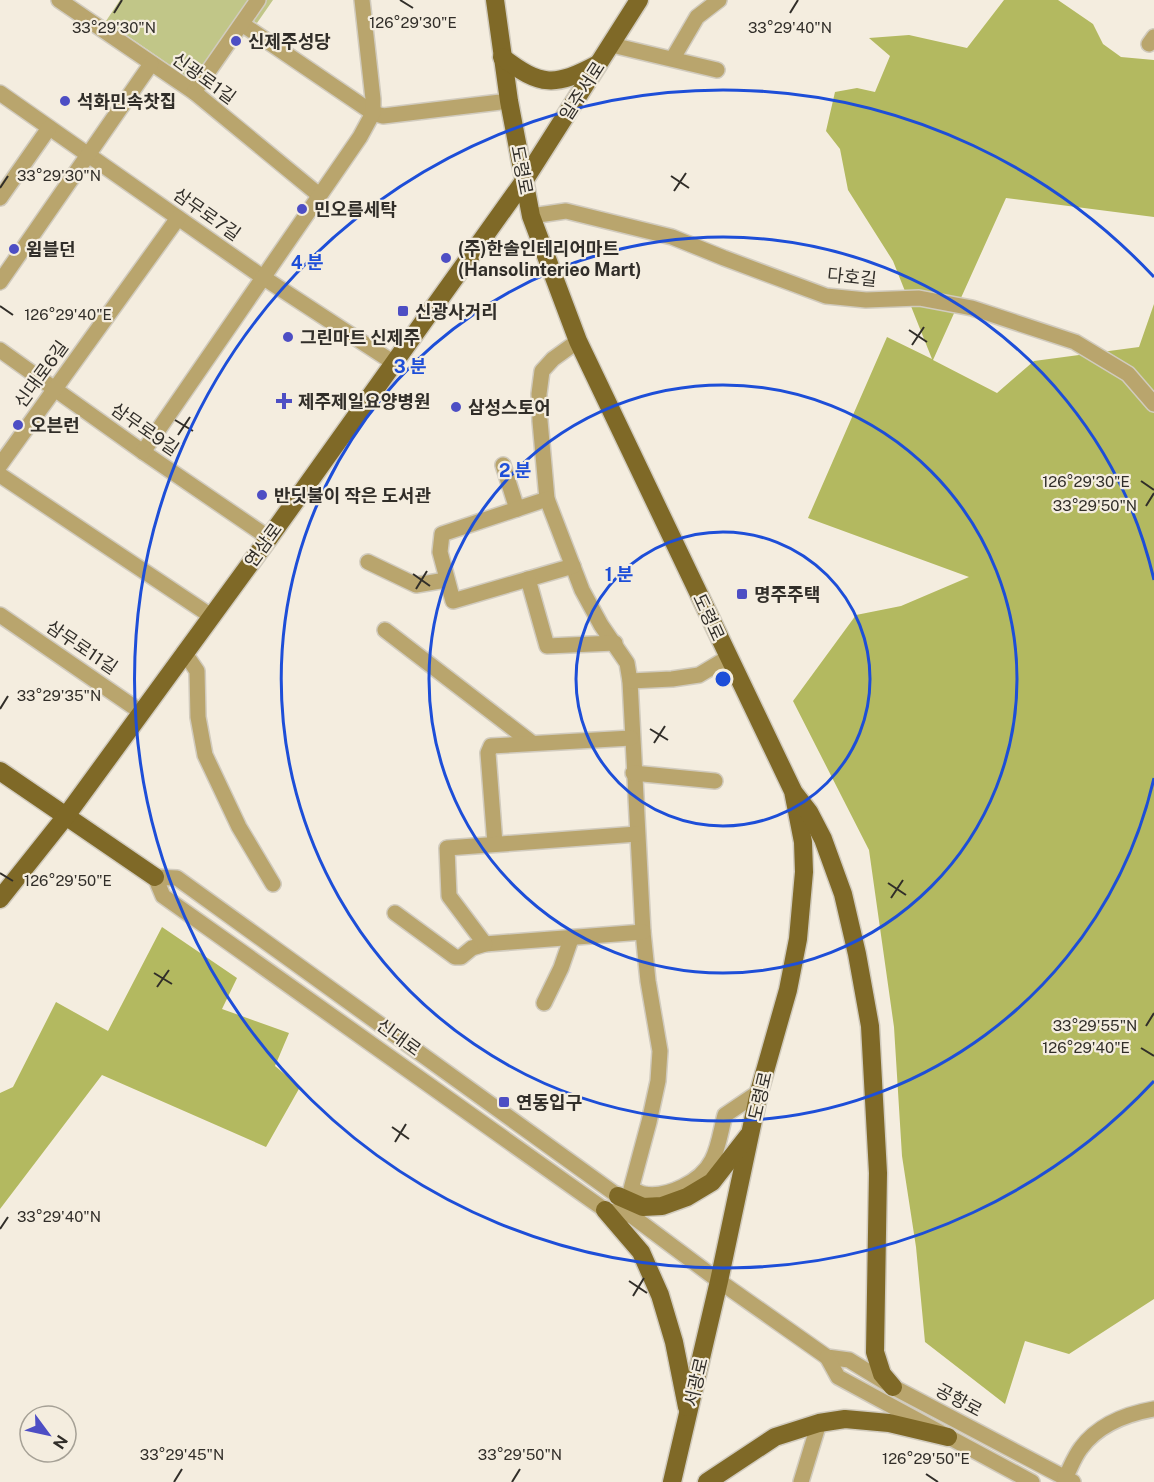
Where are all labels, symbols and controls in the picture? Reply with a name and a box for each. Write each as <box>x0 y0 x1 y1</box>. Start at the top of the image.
text: 126°29'30"E <box>369 14 457 31</box>
text: 33°29'30"N <box>72 19 156 36</box>
text: 33°29'40"N <box>748 19 832 36</box>
place label: 신제주성당 <box>248 31 331 52</box>
marker: 신제주성당 <box>229 34 243 48</box>
street label: 신광로1길 <box>168 48 240 108</box>
street label: 일주서로 <box>555 58 609 124</box>
place label: 석화민속찻집 <box>77 91 176 112</box>
marker: 석화민속찻집 <box>58 94 72 108</box>
street label: 도령로 <box>507 144 537 196</box>
text: 33°29'30"N <box>17 167 101 184</box>
street label: 삼무로7길 <box>169 183 245 245</box>
place label: 민오름세탁 <box>314 199 397 220</box>
marker: 민오름세탁 <box>295 202 309 216</box>
place label: (주)한솔인테리어마트 (Hansolinterieo Mart) <box>458 238 642 280</box>
place label: 윔블던 <box>26 239 76 260</box>
marker: 윔블던 <box>7 242 21 256</box>
marker: (주)한솔인테리어마트 (Hansolinterieo Mart) <box>439 251 453 265</box>
text: 4 분 <box>291 252 324 273</box>
street label: 다호길 <box>826 264 878 290</box>
place label: 신광사거리 <box>415 301 498 322</box>
marker: 신광사거리 <box>396 304 410 318</box>
text: 126°29'40"E <box>24 306 112 323</box>
place label: 그린마트 신제주 <box>300 327 420 348</box>
marker: 그린마트 신제주 <box>281 330 295 344</box>
street label: 신대로6길 <box>10 336 72 412</box>
text: 3 분 <box>394 356 427 377</box>
place label: 제주제일요양병원 <box>298 391 430 412</box>
marker: 제주제일요양병원 <box>275 392 293 410</box>
place label: 삼성스토어 <box>468 397 551 418</box>
street label: 삼무로9길 <box>107 398 183 460</box>
marker: 삼성스토어 <box>449 400 463 414</box>
place label: 오븐런 <box>30 415 80 436</box>
marker: 오븐런 <box>11 418 25 432</box>
text: 2 분 <box>499 460 531 481</box>
text: 126°29'30"E <box>1042 473 1130 490</box>
place label: 반딧불이 작은 도서관 <box>274 485 432 506</box>
marker: 반딧불이 작은 도서관 <box>255 488 269 502</box>
text: 33°29'50"N <box>1053 497 1137 514</box>
street label: 연삼로 <box>240 519 286 571</box>
text: 1 분 <box>605 564 634 585</box>
place label: 명주주택 <box>754 584 820 605</box>
marker: 명주주택 <box>735 587 749 601</box>
street label: 도령로 <box>689 590 729 644</box>
street label: 삼무로11길 <box>43 616 121 678</box>
centre of rings <box>713 669 733 689</box>
text: 33°29'35"N <box>17 687 101 704</box>
text: 126°29'50"E <box>24 872 112 889</box>
street label: 신대로 <box>373 1014 425 1060</box>
text: 33°29'55"N <box>1053 1017 1137 1034</box>
text: 126°29'40"E <box>1042 1039 1130 1056</box>
street label: 도령로 <box>744 1069 776 1123</box>
place label: 연동입구 <box>516 1092 582 1113</box>
marker: 연동입구 <box>497 1095 511 1109</box>
text: 33°29'40"N <box>17 1208 101 1225</box>
street label: 서광로 <box>680 1355 712 1409</box>
street label: 공항로 <box>932 1379 986 1421</box>
north arrow <box>18 1404 78 1464</box>
text: N <box>49 1431 72 1452</box>
text: 33°29'45"N <box>140 1446 224 1463</box>
text: 33°29'50"N <box>478 1446 562 1463</box>
text: 126°29'50"E <box>882 1450 970 1467</box>

